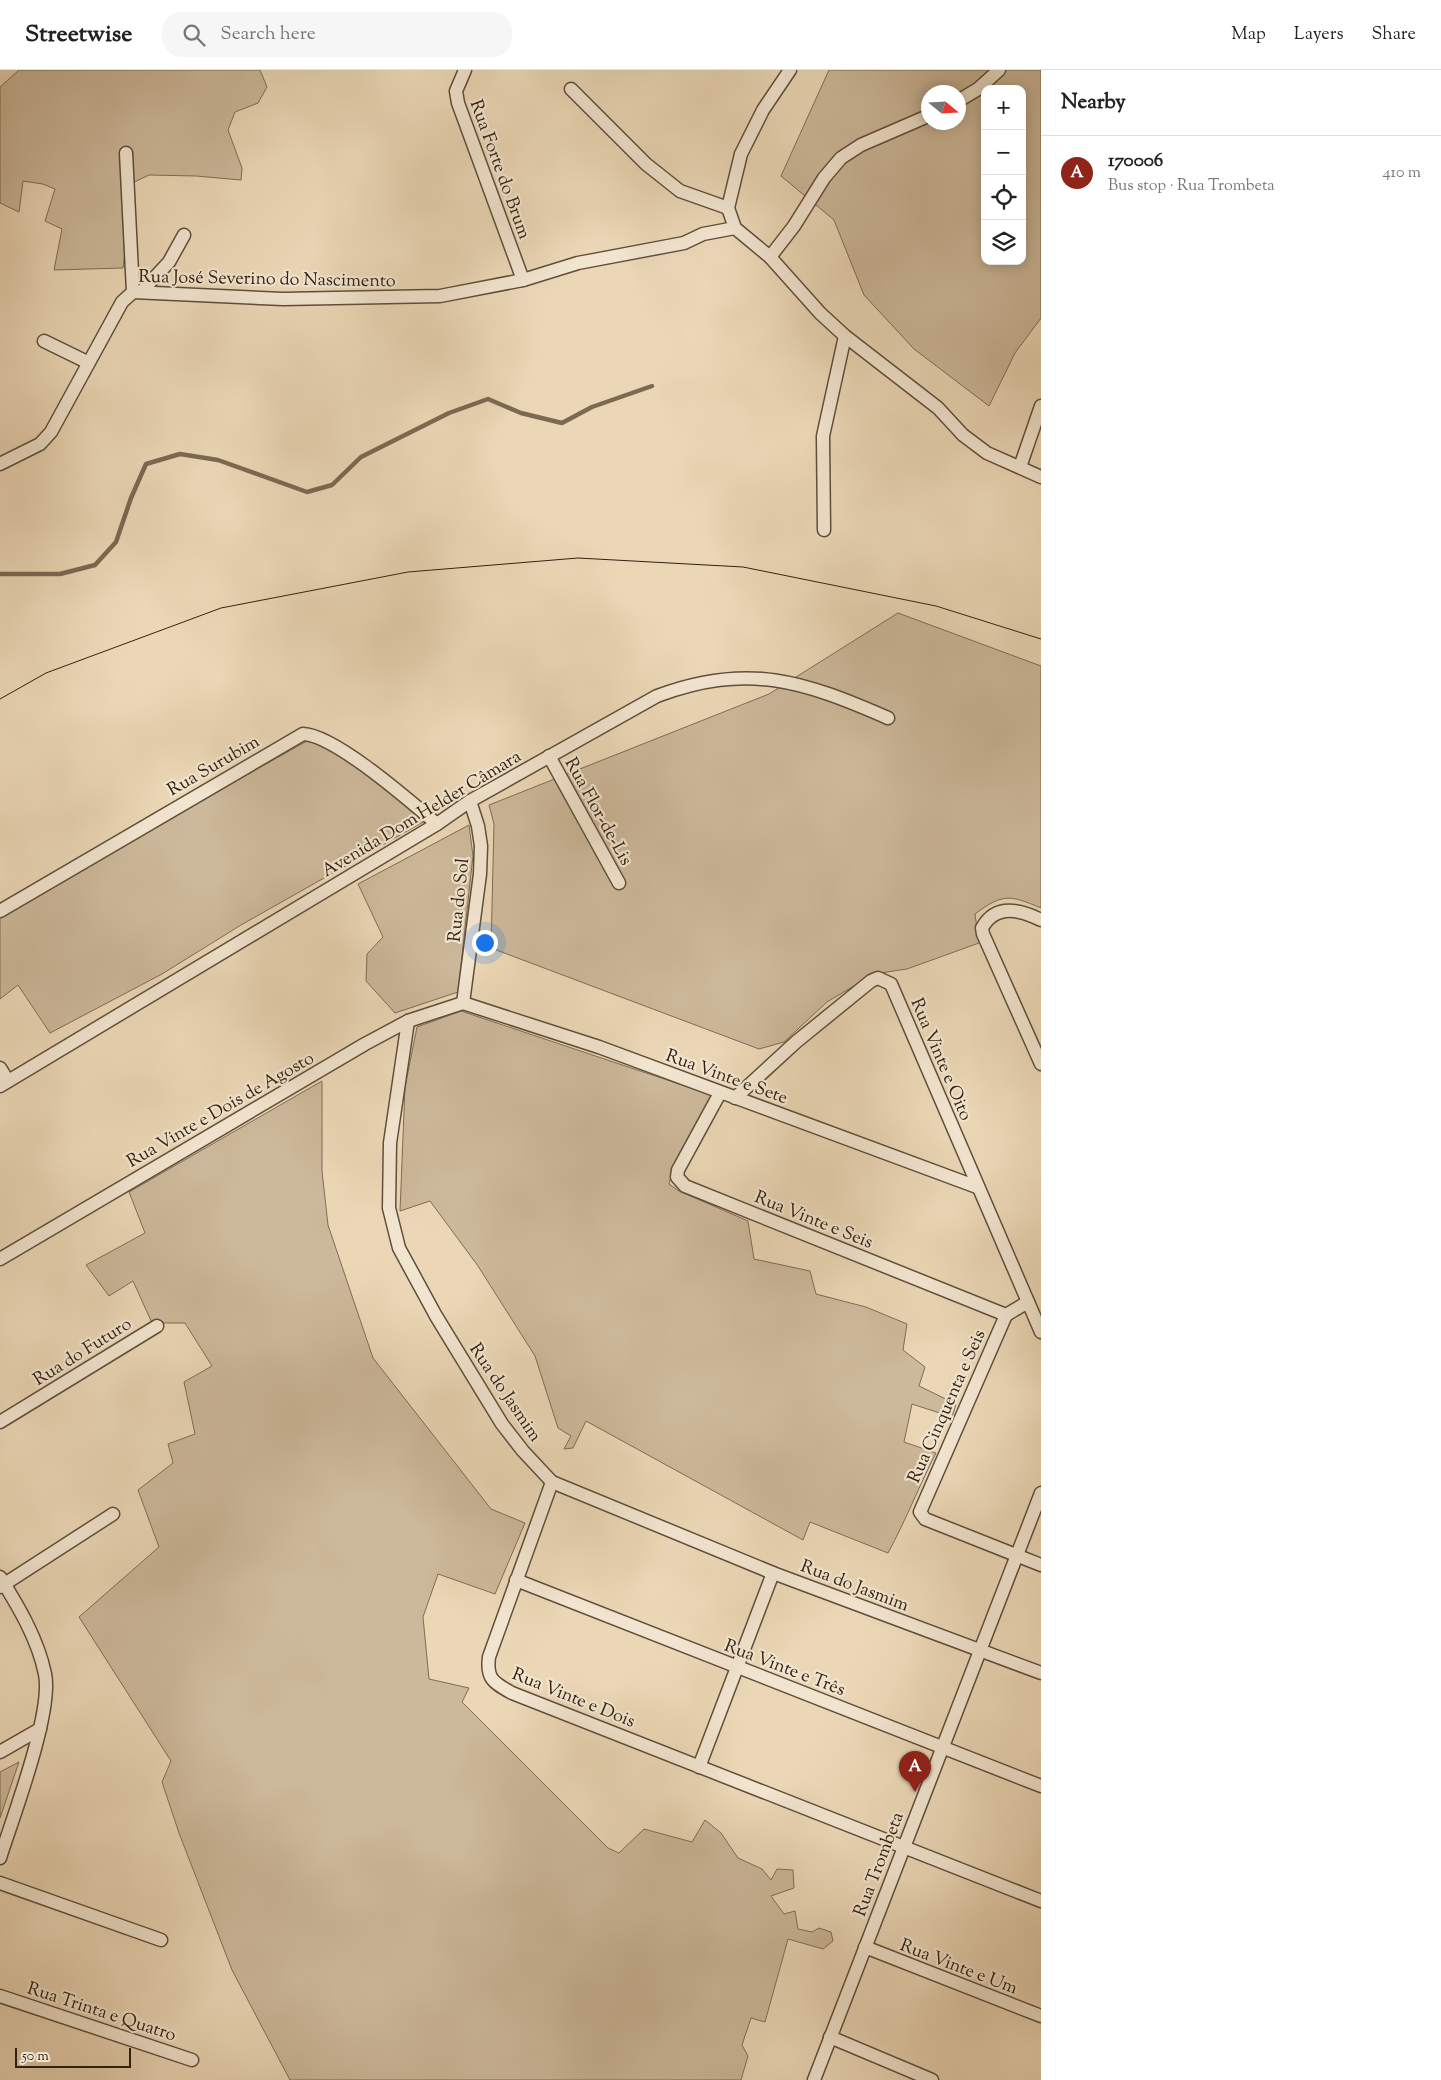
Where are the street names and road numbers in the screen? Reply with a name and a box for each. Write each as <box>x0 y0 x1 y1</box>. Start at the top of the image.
street label: Rua Forte do Brum <box>462 96 536 243</box>
street label: Rua José Severino do Nascimento <box>138 265 396 295</box>
street label: Rua Surubim <box>163 730 265 804</box>
street label: Avenida Dom Helder Câmara <box>317 745 527 885</box>
street label: Rua Flor-de-Lis <box>557 753 638 871</box>
street label: Rua do Sol <box>443 857 477 943</box>
street label: Rua Vinte e Oito <box>903 994 978 1125</box>
street label: Rua Vinte e Sete <box>662 1044 791 1112</box>
street label: Rua Vinte e Dois de Agosto <box>122 1046 320 1175</box>
street label: Rua Vinte e Seis <box>750 1185 876 1256</box>
street label: Rua do Futuro <box>29 1312 137 1393</box>
street label: Rua Cinquenta e Seis <box>902 1326 993 1488</box>
street label: Rua do Jasmim <box>462 1339 547 1448</box>
street label: Rua do Jasmim <box>796 1554 912 1619</box>
street label: Rua Vinte e Três <box>720 1634 849 1704</box>
street label: Rua Vinte e Dois <box>508 1662 639 1735</box>
street label: Rua Trombeta <box>848 1809 912 1921</box>
street label: Rua Vinte e Um <box>896 1933 1021 2002</box>
street label: Rua Trinta e Quatro <box>24 1977 179 2049</box>

